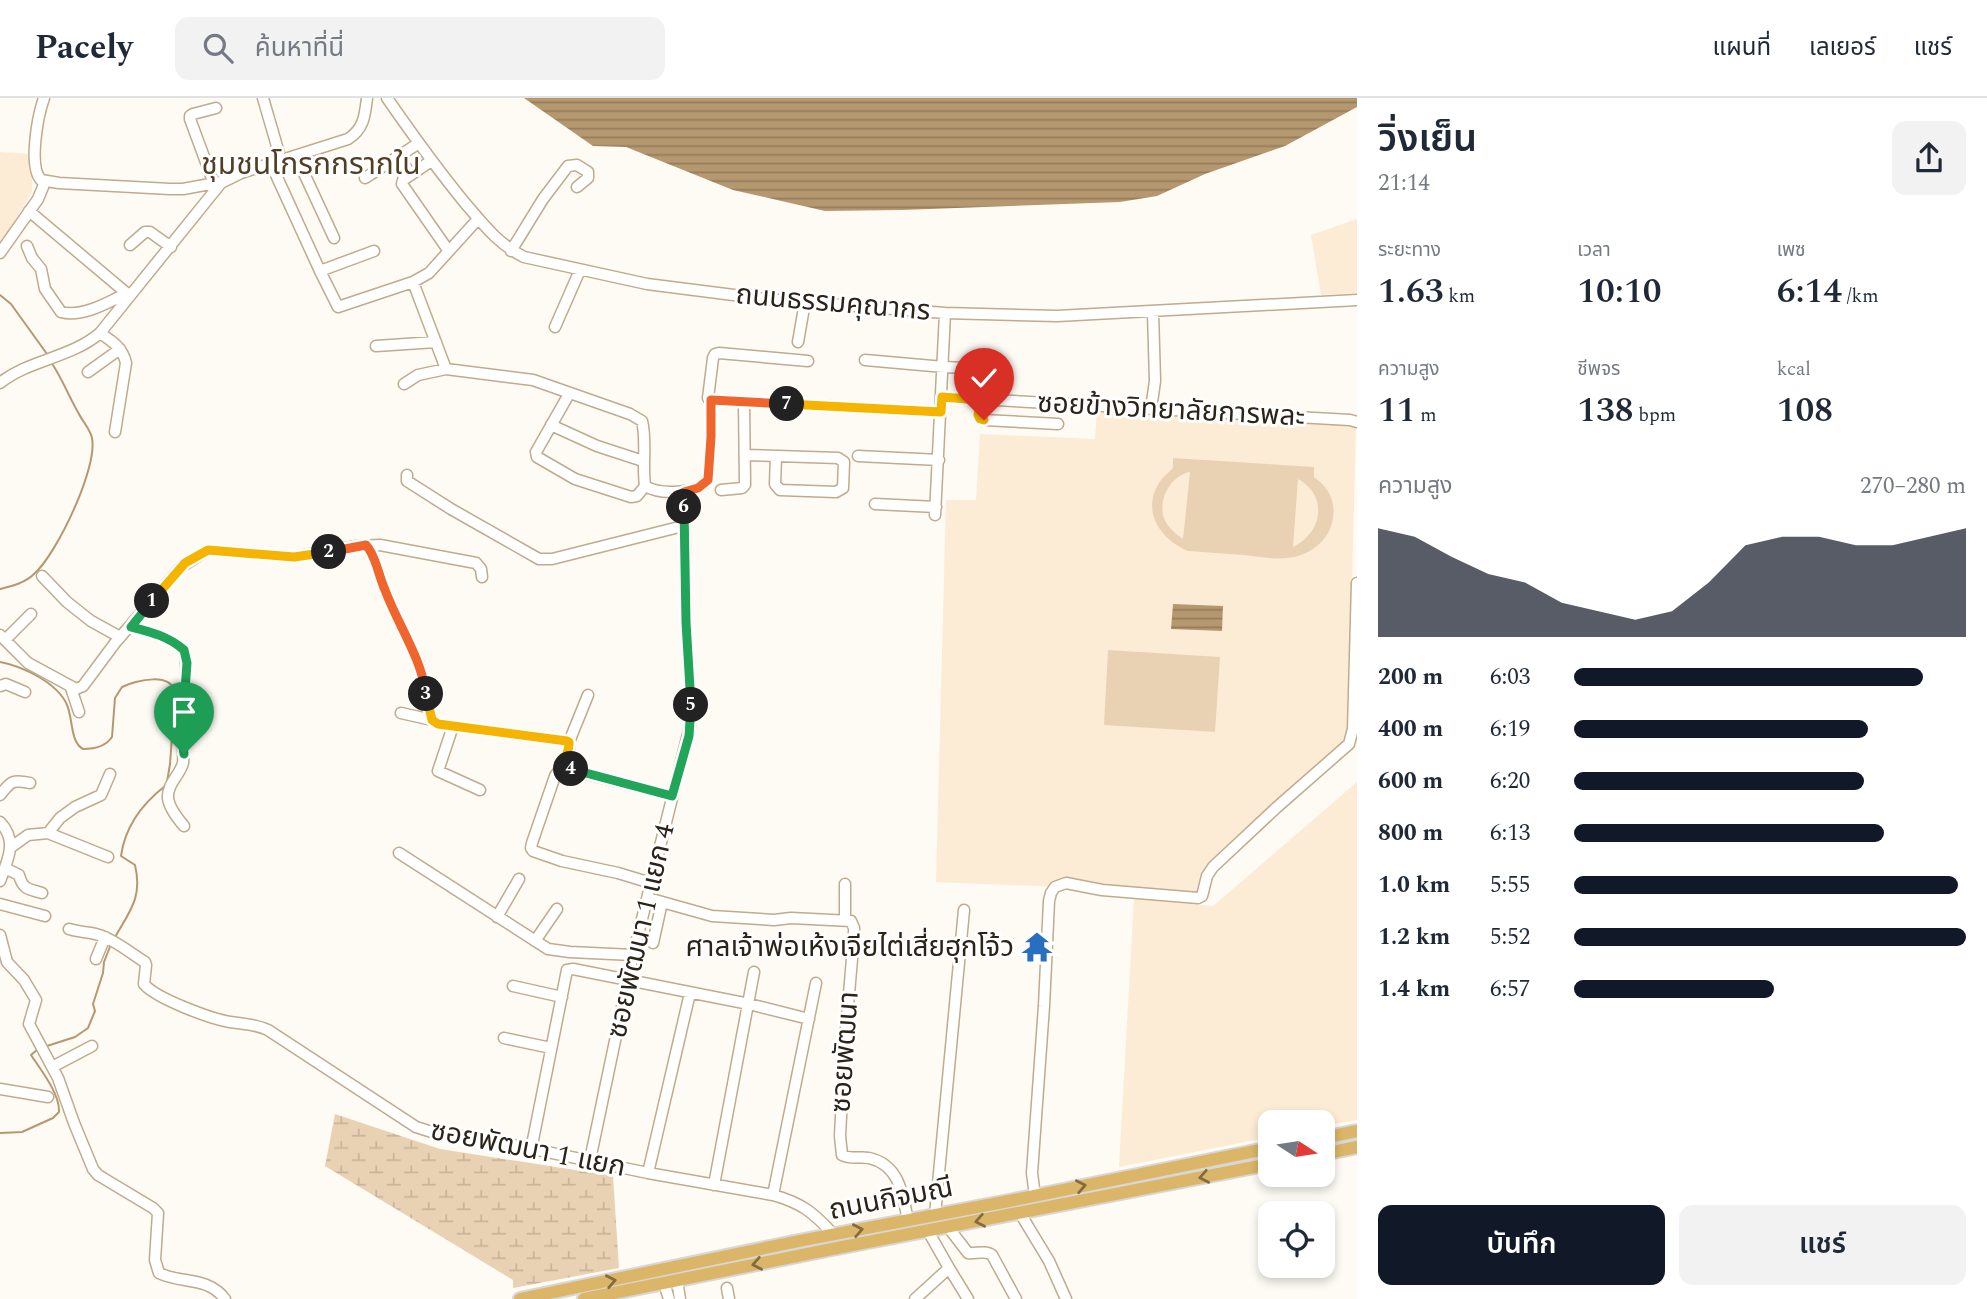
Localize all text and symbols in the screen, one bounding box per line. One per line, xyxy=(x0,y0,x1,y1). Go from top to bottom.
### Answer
search box xyxy=(175,17,665,80)
text: Pacely xyxy=(35,23,133,73)
text: ค้นหาที่นี่ xyxy=(255,28,344,68)
icon: search xyxy=(199,29,237,67)
text: แผนที่ xyxy=(1713,30,1771,66)
text: เลเยอร์ xyxy=(1809,30,1876,66)
text: แชร์ xyxy=(1914,30,1952,66)
text: วิ่งเย็น xyxy=(1378,111,1477,169)
button: share xyxy=(1892,121,1966,195)
district label: ชุมชนโกรกกรากใน xyxy=(201,142,421,188)
text: 21:14 xyxy=(1378,166,1430,201)
text: ระยะทาง xyxy=(1378,236,1441,265)
text: เวลา xyxy=(1577,236,1611,265)
text: เพซ xyxy=(1777,236,1806,265)
text: 1.63 xyxy=(1378,265,1443,318)
text: 10:10 xyxy=(1577,265,1662,318)
text: 6:14 xyxy=(1777,265,1842,318)
street label: ถนนธรรมคุณากร xyxy=(734,273,932,333)
text: km xyxy=(1443,282,1475,311)
text: /km xyxy=(1842,282,1879,311)
pin xyxy=(954,348,1014,420)
text: ความสูง xyxy=(1378,355,1439,384)
text: ชีพจร xyxy=(1577,355,1620,384)
text: kcal xyxy=(1777,355,1811,384)
icon: check xyxy=(965,359,1003,397)
street label: ซอยข้างวิทยาลัยการพละ xyxy=(1036,382,1306,438)
text: 11 xyxy=(1378,384,1416,437)
text: 138 xyxy=(1577,384,1634,437)
text: 108 xyxy=(1777,384,1833,437)
pin: 7 xyxy=(770,386,804,422)
text: 7 xyxy=(781,389,792,418)
text: m xyxy=(1416,401,1437,430)
text: bpm xyxy=(1634,401,1676,430)
text: ความสูง xyxy=(1378,469,1452,504)
text: 270–280 m xyxy=(1860,469,1966,504)
pin: 6 xyxy=(666,490,702,524)
text: 6 xyxy=(678,492,689,521)
pin: 2 xyxy=(312,534,346,570)
text: 2 xyxy=(323,537,334,566)
pin: 1 xyxy=(134,584,170,618)
text: 1 xyxy=(146,586,157,615)
text: 200 m xyxy=(1378,660,1443,695)
text: 6:03 xyxy=(1490,660,1530,695)
pin: 3 xyxy=(408,676,444,712)
text: 3 xyxy=(420,679,431,708)
pin xyxy=(154,682,214,754)
pin: 5 xyxy=(674,688,708,722)
text: 5 xyxy=(685,690,696,719)
icon: arrive xyxy=(165,693,203,731)
text: 400 m xyxy=(1378,712,1443,747)
text: 6:19 xyxy=(1490,712,1530,747)
pin: 4 xyxy=(554,752,588,786)
text: 4 xyxy=(565,754,576,783)
text: 600 m xyxy=(1378,764,1443,799)
text: 6:20 xyxy=(1490,764,1530,799)
text: 800 m xyxy=(1378,816,1443,851)
text: 6:13 xyxy=(1490,816,1530,851)
street label: ซอยพัฒนา 1 แยก 4 xyxy=(595,819,687,1043)
text: 1.0 km xyxy=(1378,868,1450,903)
text: 5:55 xyxy=(1490,868,1530,903)
text: 1.2 km xyxy=(1378,920,1450,955)
text: 5:52 xyxy=(1490,920,1530,955)
place label: ศาลเจ้าพ่อเห้งเจียไต่เสี่ยฮุกโจ้ว xyxy=(685,926,1014,969)
temple icon: ศาลเจ้าพ่อเห้งเจียไต่เสี่ยฮุกโจ้ว xyxy=(1020,930,1054,964)
text: 1.4 km xyxy=(1378,972,1450,1007)
text: 6:57 xyxy=(1490,972,1530,1007)
street label: ซอยพัฒนา xyxy=(819,990,871,1114)
street label: ซอยพัฒนา 1 แยก xyxy=(427,1109,629,1189)
north arrow xyxy=(1258,1110,1335,1186)
map controls xyxy=(1258,1110,1335,1278)
street label: ถนนกิจมณี xyxy=(825,1166,957,1232)
one-way arrow xyxy=(1198,1169,1210,1184)
one-way arrow xyxy=(1075,1180,1087,1195)
button: locate xyxy=(1258,1201,1335,1278)
button: บันทึก xyxy=(1378,1205,1665,1285)
button: แชร์ xyxy=(1679,1205,1966,1285)
one-way arrow xyxy=(974,1213,986,1228)
one-way arrow xyxy=(852,1224,864,1239)
one-way arrow xyxy=(751,1256,763,1271)
one-way arrow xyxy=(605,1274,617,1289)

